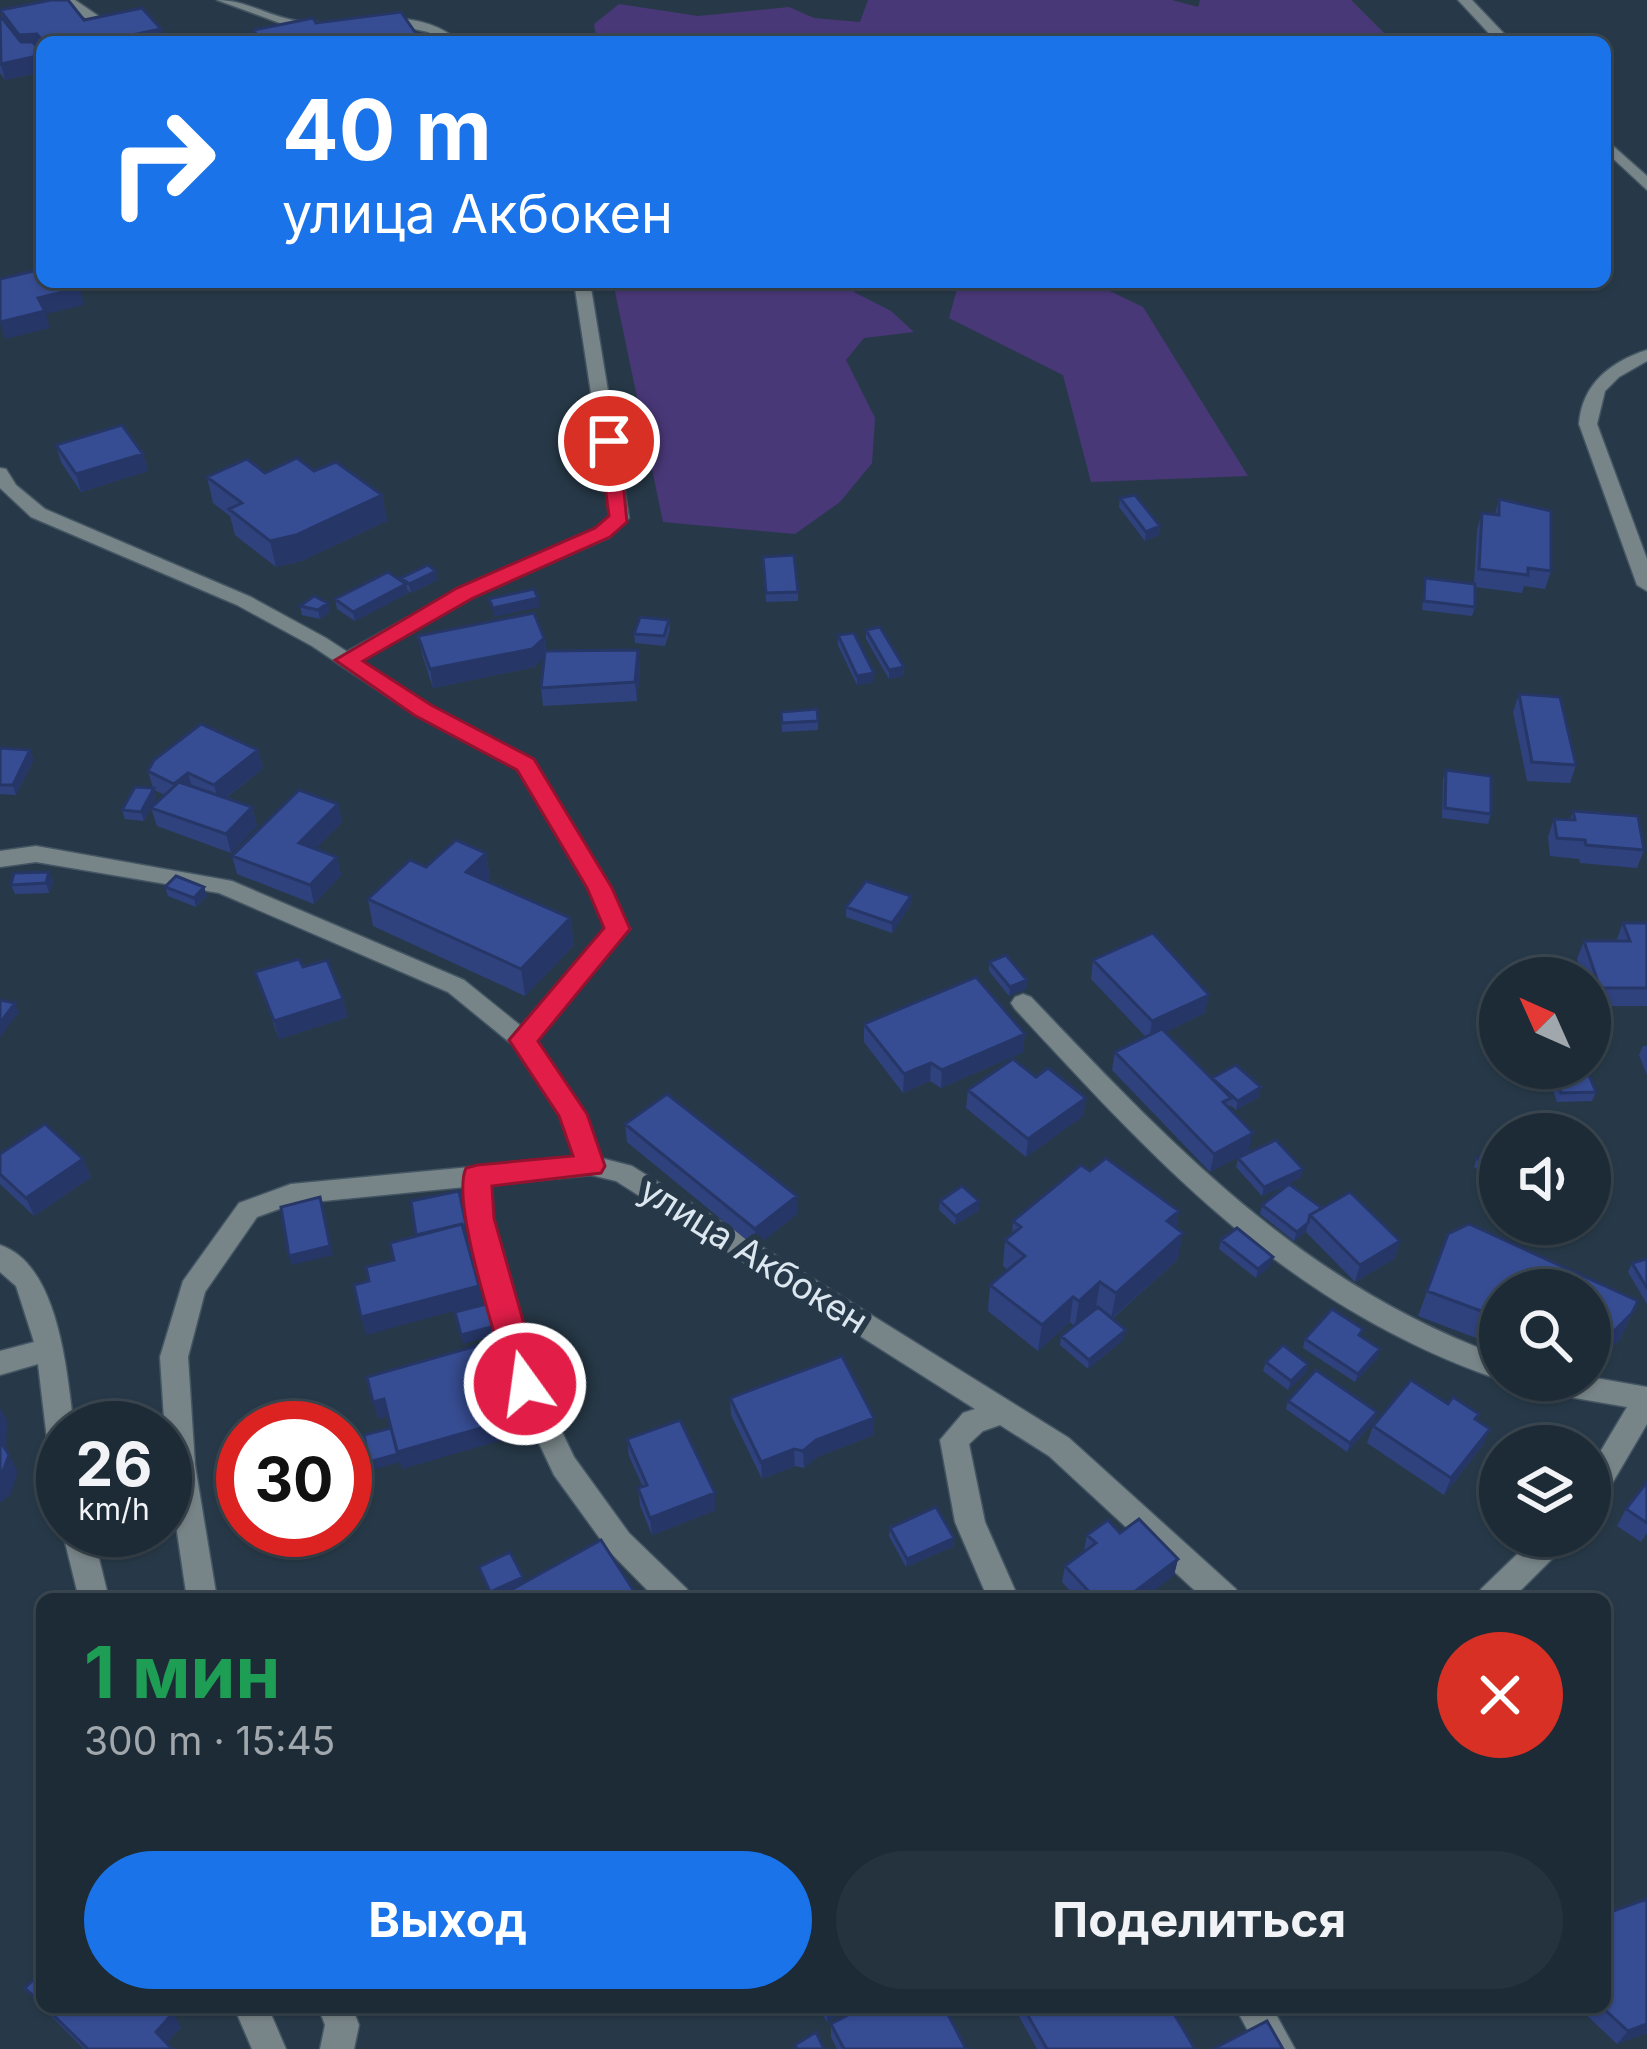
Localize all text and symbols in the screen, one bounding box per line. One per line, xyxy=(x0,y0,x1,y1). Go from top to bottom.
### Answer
text: 40 m xyxy=(282,79,492,180)
icon: right xyxy=(84,84,240,240)
text: улица Акбокен xyxy=(282,181,673,246)
pin xyxy=(558,390,660,492)
icon: arrive xyxy=(576,408,642,474)
north arrow xyxy=(1479,957,1611,1089)
map controls xyxy=(1479,957,1611,1557)
button: sound xyxy=(1479,1113,1611,1245)
street label: улица Акбокен xyxy=(632,1167,876,1343)
button: search xyxy=(1479,1269,1611,1401)
position arrow xyxy=(462,1321,588,1447)
speed limit sign: 30 xyxy=(216,1401,372,1557)
button: layers xyxy=(1479,1425,1611,1557)
text: 26 xyxy=(76,1428,152,1500)
text: km/h xyxy=(78,1491,150,1527)
text: 1 мин xyxy=(84,1628,280,1715)
button: close xyxy=(1437,1632,1563,1758)
text: 300 m · 15:45 xyxy=(84,1717,335,1764)
button: Выход xyxy=(84,1851,812,1989)
button: Поделиться xyxy=(836,1851,1563,1989)

